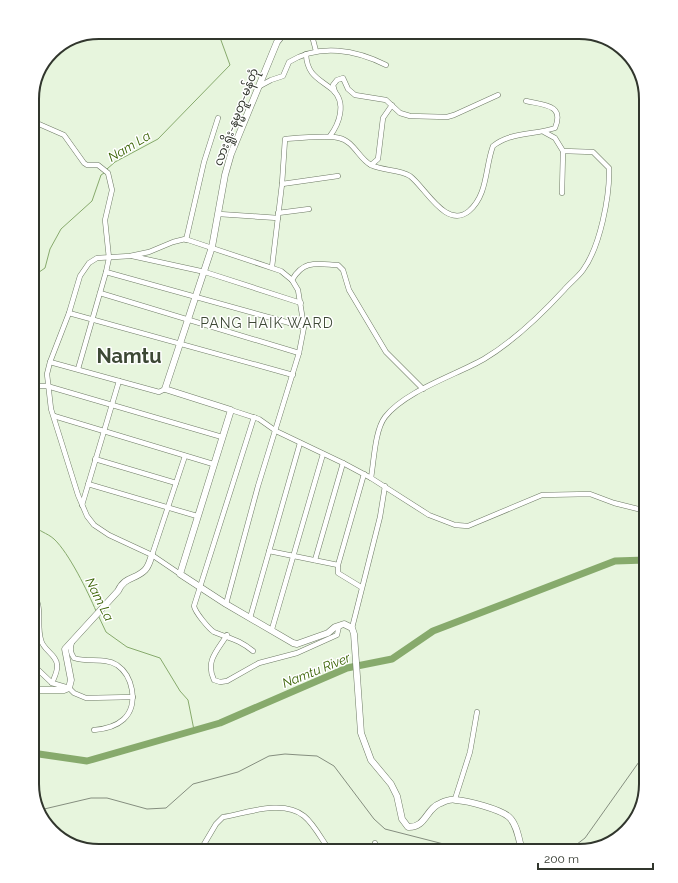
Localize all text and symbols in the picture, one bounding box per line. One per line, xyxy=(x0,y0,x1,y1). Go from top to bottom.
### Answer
street label: လားရှိုး-နမ္မတူ-မန်တုံ xyxy=(209,66,264,169)
water label: Nam La xyxy=(105,128,153,165)
district label: PANG HAIK WARD xyxy=(200,315,334,331)
district label: Namtu xyxy=(96,344,162,368)
water label: Nam La xyxy=(82,575,117,624)
water label: Namtu River xyxy=(280,650,353,691)
scale bar xyxy=(538,845,653,871)
text: 200 m xyxy=(544,852,579,866)

